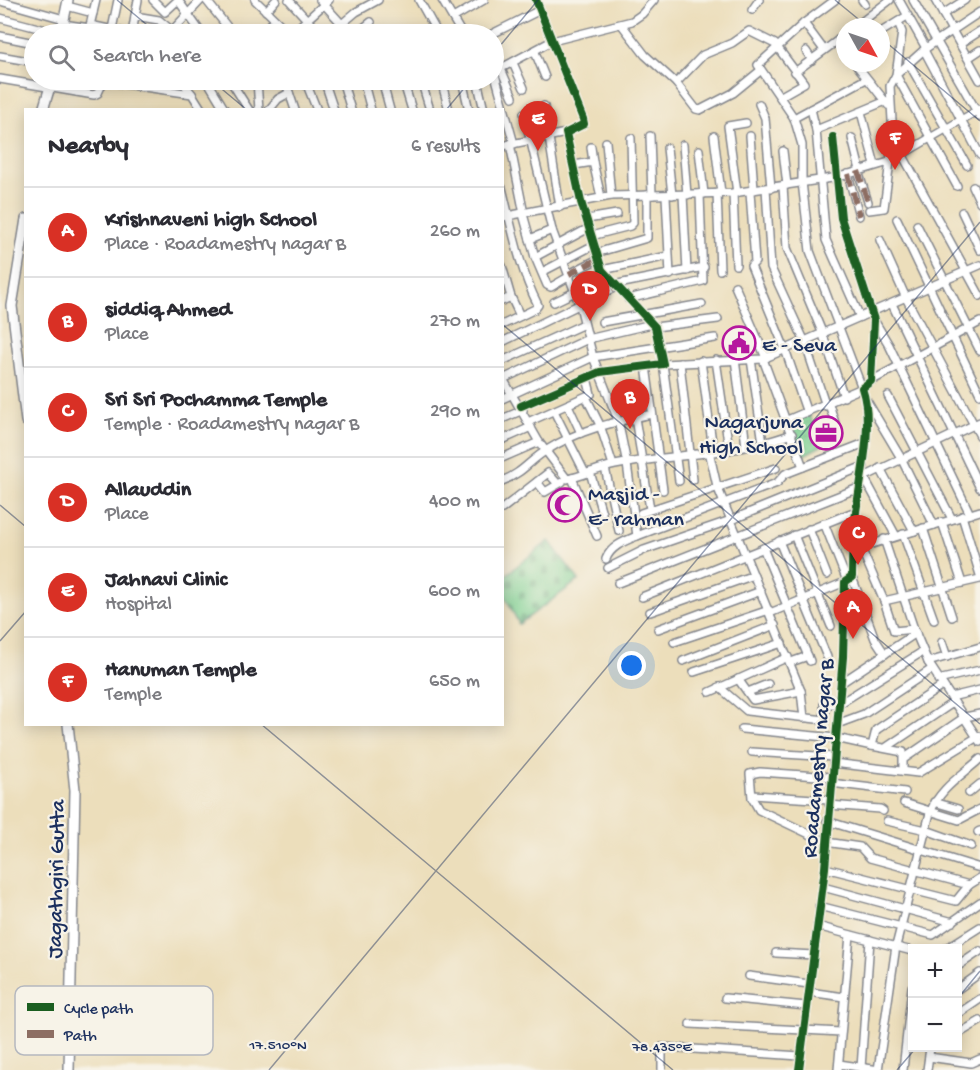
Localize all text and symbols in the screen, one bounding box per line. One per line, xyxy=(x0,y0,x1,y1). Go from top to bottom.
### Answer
north arrow xyxy=(836,18,890,72)
search box xyxy=(24,24,504,90)
icon: search xyxy=(45,41,78,74)
text: Search here xyxy=(93,44,201,70)
pin: E xyxy=(518,102,558,151)
pin: F xyxy=(876,120,914,170)
text: Nearby xyxy=(48,132,129,163)
text: 6 results xyxy=(411,136,480,159)
text: Krishnaveni high School xyxy=(105,208,317,234)
text: A xyxy=(62,221,73,244)
text: 260 m xyxy=(430,221,480,244)
text: Place · Roadamestry nagar B xyxy=(105,234,346,257)
pin: D xyxy=(570,272,610,321)
text: siddiq Ahmed xyxy=(105,298,231,324)
text: B xyxy=(62,311,73,334)
text: 270 m xyxy=(430,311,480,334)
text: Place xyxy=(105,324,149,347)
public building icon: E - Seva xyxy=(721,325,757,361)
place label: E - Seva xyxy=(762,334,837,360)
pin: B xyxy=(610,380,650,429)
text: Sri Sri Pochamma Temple xyxy=(105,388,327,414)
text: C xyxy=(62,401,73,424)
text: 290 m xyxy=(430,401,480,424)
place label: Nagarjuna High School xyxy=(699,411,804,462)
text: Temple · Roadamestry nagar B xyxy=(105,414,359,437)
office icon: Nagarjuna High School xyxy=(808,415,844,451)
text: Allauddin xyxy=(105,478,191,504)
place label: Masjid - E- rahman xyxy=(588,483,684,534)
mosque icon: Masjid - E- rahman xyxy=(547,487,583,523)
text: D xyxy=(61,491,74,514)
text: 400 m xyxy=(429,491,480,514)
text: Place xyxy=(105,504,149,527)
pin: C xyxy=(838,516,878,565)
text: Jahnavi Clinic xyxy=(105,568,227,594)
text: E xyxy=(61,581,74,604)
text: 600 m xyxy=(428,581,480,604)
pin: A xyxy=(834,590,872,639)
text: Hospital xyxy=(105,594,172,617)
your location xyxy=(617,651,646,680)
street label: Roadamestry nagar B xyxy=(798,657,842,859)
text: Hanuman Temple xyxy=(105,658,257,684)
text: F xyxy=(62,671,73,694)
text: 650 m xyxy=(429,671,480,694)
text: Temple xyxy=(105,684,162,707)
street label: Jagathgiri Gutta xyxy=(44,799,72,959)
map controls xyxy=(908,944,962,1052)
button: + xyxy=(908,944,962,998)
legend xyxy=(15,986,213,1055)
button: − xyxy=(908,998,962,1052)
text: Cycle path xyxy=(64,1001,134,1020)
text: Path xyxy=(63,1028,97,1047)
text: 17.510°N xyxy=(248,1037,307,1055)
text: 78.435°E xyxy=(631,1039,692,1057)

